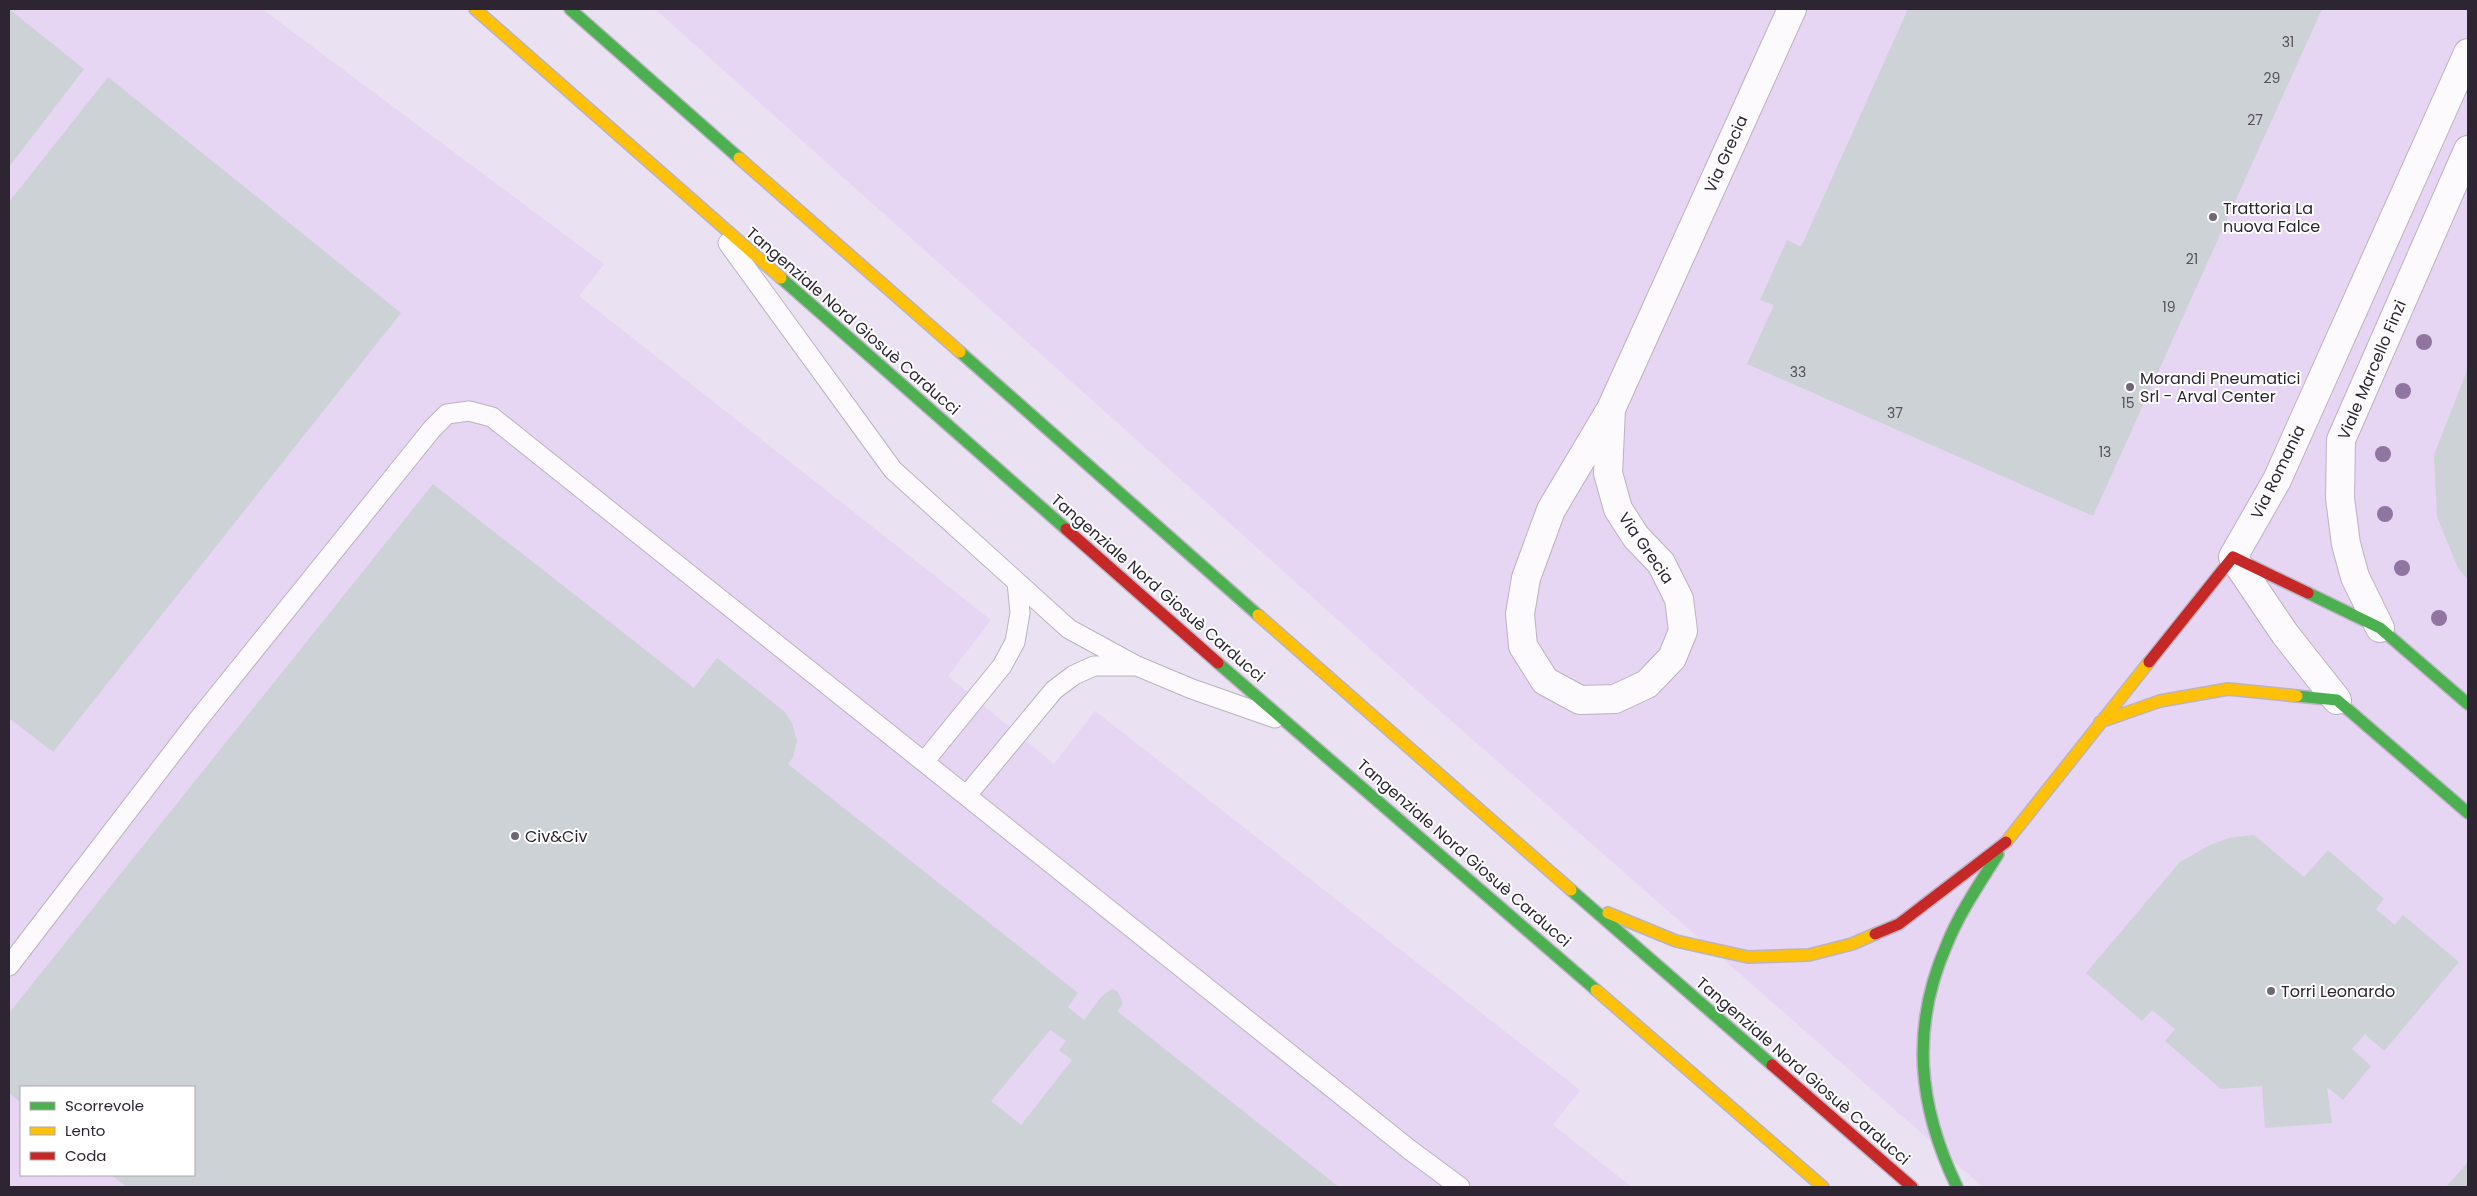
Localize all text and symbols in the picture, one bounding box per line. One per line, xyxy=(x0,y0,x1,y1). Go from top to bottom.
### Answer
house number: 31 xyxy=(2282,32,2294,52)
house number: 29 xyxy=(2264,68,2280,88)
house number: 27 xyxy=(2247,110,2263,130)
street label: Via Grecia xyxy=(1699,112,1753,196)
place label: Trattoria La nuova Falce xyxy=(2223,197,2320,238)
marker: Trattoria La nuova Falce xyxy=(2207,211,2219,223)
street label: Tangenziale Nord Giosuè Carducci xyxy=(741,222,965,420)
house number: 21 xyxy=(2186,249,2198,269)
house number: 19 xyxy=(2162,297,2176,317)
street label: Viale Marcello Finzi xyxy=(2332,297,2412,443)
house number: 33 xyxy=(1790,362,1806,382)
place label: Morandi Pneumatici Srl - Arval Center xyxy=(2140,367,2300,408)
marker: Morandi Pneumatici Srl - Arval Center xyxy=(2124,381,2136,393)
house number: 15 xyxy=(2121,393,2135,413)
house number: 37 xyxy=(1887,403,1903,423)
street label: Via Romania xyxy=(2245,421,2311,523)
house number: 13 xyxy=(2099,442,2111,462)
street label: Tangenziale Nord Giosuè Carducci xyxy=(1046,489,1270,687)
street label: Via Grecia xyxy=(1613,508,1679,588)
street label: Tangenziale Nord Giosuè Carducci xyxy=(1352,754,1576,952)
place label: Civ&Civ xyxy=(525,825,587,848)
marker: Civ&Civ xyxy=(509,830,521,842)
street label: Tangenziale Nord Giosuè Carducci xyxy=(1691,972,1915,1170)
place label: Torri Leonardo xyxy=(2281,980,2395,1003)
marker: Torri Leonardo xyxy=(2265,985,2277,997)
legend xyxy=(20,1086,195,1176)
text: Scorrevole xyxy=(65,1095,144,1116)
text: Lento xyxy=(65,1120,105,1141)
text: Coda xyxy=(65,1145,106,1166)

